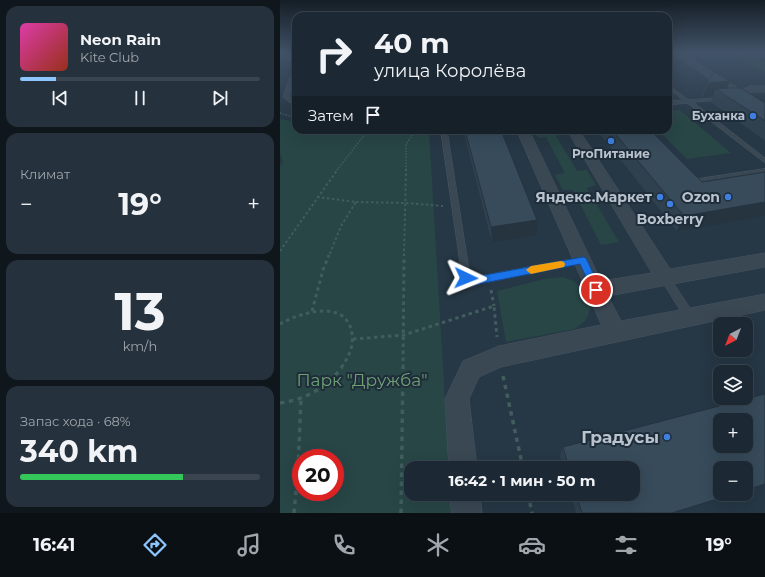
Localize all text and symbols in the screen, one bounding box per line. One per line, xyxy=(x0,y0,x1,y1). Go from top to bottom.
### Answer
text: 40 m xyxy=(374,26,450,60)
icon: right xyxy=(308,28,360,80)
text: Neon Rain xyxy=(80,30,161,49)
text: Kite Club xyxy=(80,49,139,65)
text: улица Королёва xyxy=(374,60,526,82)
icon: previous xyxy=(49,87,71,109)
icon: pause xyxy=(129,87,151,109)
icon: next xyxy=(209,87,231,109)
icon: arrive xyxy=(362,104,384,126)
text: Затем xyxy=(308,106,354,125)
place label: Буханка xyxy=(692,108,745,123)
marker: Буханка xyxy=(748,111,758,121)
marker: ProПитание xyxy=(606,136,616,146)
place label: ProПитание xyxy=(572,146,650,161)
text: Климат xyxy=(20,166,70,182)
text: 19° xyxy=(118,186,162,223)
place label: Яндекс.Маркет xyxy=(536,188,652,206)
place label: Ozon xyxy=(682,188,720,206)
text: − xyxy=(20,191,33,218)
text: + xyxy=(247,191,260,218)
marker: Яндекс.Маркет xyxy=(655,192,665,202)
marker: Ozon xyxy=(723,192,733,202)
marker: Boxberry xyxy=(665,199,675,209)
place label: Boxberry xyxy=(637,210,704,228)
position arrow xyxy=(445,257,487,299)
pin xyxy=(579,273,613,307)
icon: arrive xyxy=(585,279,607,301)
text: 13 xyxy=(114,280,166,343)
north arrow xyxy=(713,317,753,357)
map controls xyxy=(713,317,753,501)
text: km/h xyxy=(123,338,157,354)
button: layers xyxy=(713,365,753,405)
park label: Парк "Дружба" xyxy=(297,370,427,390)
text: Запас хода · 68% xyxy=(20,413,131,429)
button: + xyxy=(713,413,753,453)
place label: Градусы xyxy=(581,427,659,447)
marker: Градусы xyxy=(662,432,672,442)
text: 340 km xyxy=(20,433,138,470)
speed limit sign: 20 xyxy=(292,449,344,501)
button: − xyxy=(713,461,753,501)
text: 16:42 · 1 мин · 50 m xyxy=(448,471,596,490)
icon: directions xyxy=(141,531,169,559)
icon: music xyxy=(235,531,263,559)
icon: phone xyxy=(330,531,358,559)
icon: climate xyxy=(424,531,452,559)
icon: car xyxy=(518,531,546,559)
icon: filters xyxy=(612,531,640,559)
text: 16:41 xyxy=(33,534,75,556)
text: 19° xyxy=(706,534,732,556)

